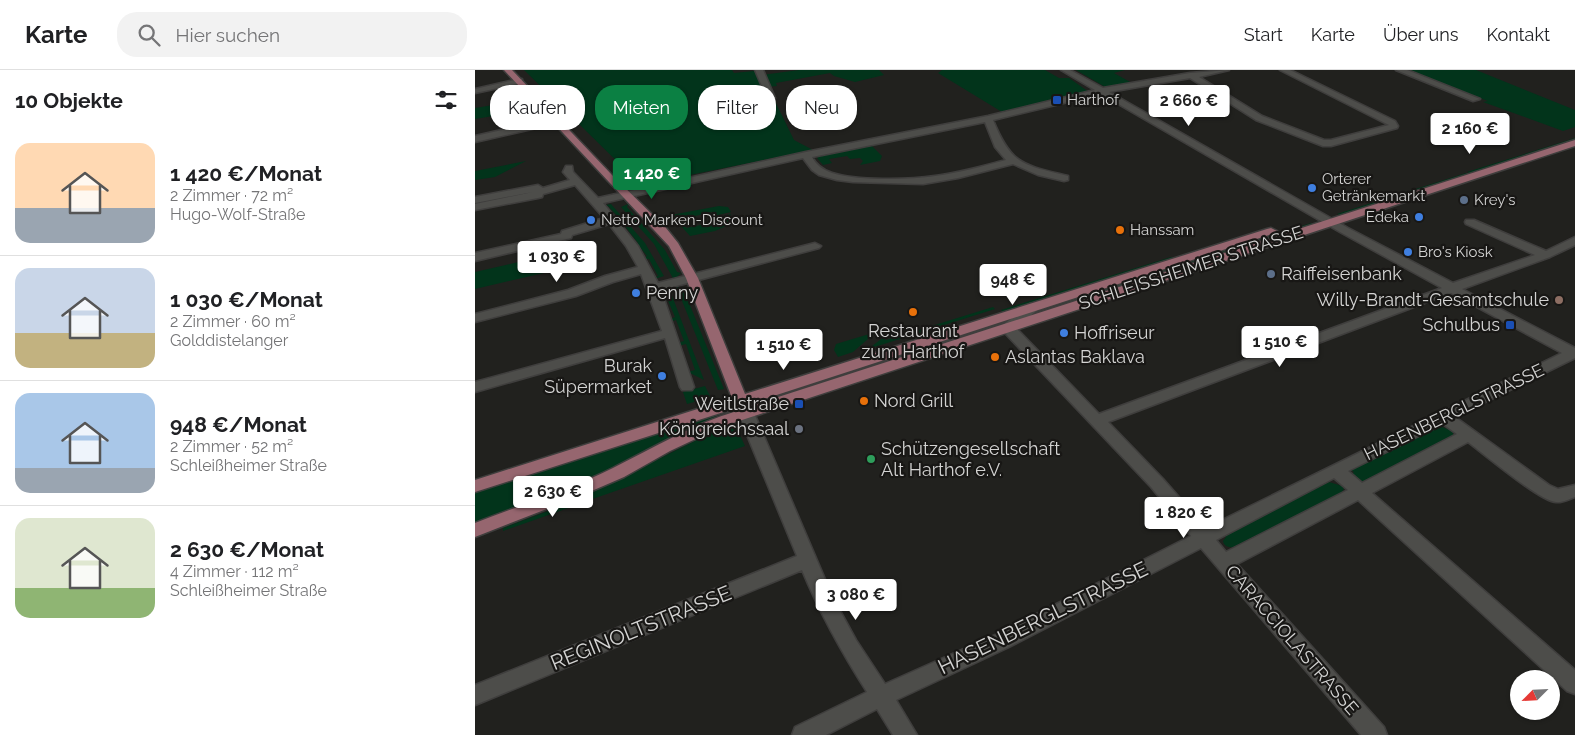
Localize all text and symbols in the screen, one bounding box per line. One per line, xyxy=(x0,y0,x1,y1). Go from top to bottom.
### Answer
search box xyxy=(117,12,467,57)
text: Karte xyxy=(25,20,87,49)
icon: search xyxy=(135,21,163,49)
text: Hier suchen xyxy=(175,24,280,46)
text: Start xyxy=(1244,24,1283,45)
text: Karte xyxy=(1311,24,1355,45)
text: Über uns xyxy=(1383,24,1458,45)
text: Kontakt xyxy=(1486,24,1550,45)
chip: Kaufen xyxy=(490,85,585,130)
chip: Mieten xyxy=(595,85,688,130)
chip: Filter xyxy=(698,85,776,130)
chip: Neu xyxy=(786,85,857,130)
pin: 2 660 € xyxy=(1143,85,1235,127)
icon: filters xyxy=(432,86,460,114)
text: 10 Objekte xyxy=(15,88,123,113)
place label: Harthof xyxy=(1067,91,1120,109)
text: 2 660 € xyxy=(1160,91,1218,110)
marker: Harthof xyxy=(1051,94,1063,106)
pin: 2 160 € xyxy=(1424,112,1516,155)
text: 2 160 € xyxy=(1442,119,1498,138)
pin: 1 420 € xyxy=(606,158,698,200)
text: 1 420 €/Monat xyxy=(170,161,322,186)
icon: home xyxy=(55,163,115,223)
text: 1 420 € xyxy=(624,164,680,183)
place label: Orterer Getränkemarkt xyxy=(1322,170,1425,205)
marker: Orterer Getränkemarkt xyxy=(1306,182,1318,194)
text: 2 Zimmer · 72 m² xyxy=(170,186,293,205)
place label: Krey's xyxy=(1474,191,1515,209)
marker: Krey's xyxy=(1458,194,1470,206)
text: Hugo-Wolf-Straße xyxy=(170,205,306,224)
place label: Edeka xyxy=(1366,208,1409,226)
place label: Netto Marken-Discount xyxy=(601,211,763,229)
marker: Edeka xyxy=(1413,211,1425,223)
marker: Netto Marken-Discount xyxy=(585,214,597,226)
street label: SCHLEISSHEIMER STRASSE xyxy=(1076,221,1306,314)
place label: Hanssam xyxy=(1130,221,1194,239)
marker: Hanssam xyxy=(1114,224,1126,236)
pin: 1 030 € xyxy=(511,240,603,283)
place label: Bro's Kiosk xyxy=(1418,243,1493,261)
marker: Bro's Kiosk xyxy=(1402,246,1414,258)
text: 1 030 € xyxy=(529,247,585,266)
place label: Raiffeisenbank xyxy=(1281,263,1402,284)
pin: 948 € xyxy=(978,264,1048,306)
marker: Raiffeisenbank xyxy=(1265,268,1277,280)
text: 948 € xyxy=(991,270,1035,289)
place label: Penny xyxy=(646,282,698,303)
text: 1 030 €/Monat xyxy=(170,287,323,312)
marker: Penny xyxy=(630,287,642,299)
icon: home xyxy=(55,288,115,348)
place label: Willy-Brandt-Gesamtschule xyxy=(1317,289,1549,310)
marker: Willy-Brandt-Gesamtschule xyxy=(1553,294,1565,306)
marker: Restaurant zum Harthof xyxy=(907,306,919,318)
text: 2 Zimmer · 60 m² xyxy=(170,312,296,331)
place label: Schulbus xyxy=(1423,314,1500,335)
marker: Schulbus xyxy=(1504,319,1516,331)
place label: Restaurant zum Harthof xyxy=(861,320,966,362)
place label: Hoffriseur xyxy=(1074,322,1155,343)
pin: 1 510 € xyxy=(1234,326,1326,368)
marker: Hoffriseur xyxy=(1058,327,1070,339)
pin: 1 510 € xyxy=(738,328,830,371)
text: Golddistelanger xyxy=(170,331,288,350)
text: 1 510 € xyxy=(1253,332,1307,351)
text: 1 510 € xyxy=(757,335,811,354)
place label: Aslantas Baklava xyxy=(1005,346,1145,367)
marker: Aslantas Baklava xyxy=(989,351,1001,363)
place label: Burak Süpermarket xyxy=(544,355,652,397)
street label: HASENBERGLSTRASSE xyxy=(1360,359,1547,464)
marker: Burak Süpermarket xyxy=(656,370,668,382)
place label: Nord Grill xyxy=(874,390,953,411)
place label: Weitlstraße xyxy=(695,393,789,414)
marker: Nord Grill xyxy=(858,395,870,407)
marker: Weitlstraße xyxy=(793,398,805,410)
text: 948 €/Monat xyxy=(170,412,307,437)
icon: home xyxy=(55,413,115,473)
place label: Königreichssaal xyxy=(659,418,789,439)
marker: Königreichssaal xyxy=(793,423,805,435)
text: 2 Zimmer · 52 m² xyxy=(170,437,293,456)
place label: Schützengesellschaft Alt Harthof e.V. xyxy=(881,438,1060,480)
marker: Schützengesellschaft Alt Harthof e.V. xyxy=(865,453,877,465)
text: Schleißheimer Straße xyxy=(170,456,327,475)
pin: 2 630 € xyxy=(507,476,599,518)
text: 2 630 € xyxy=(524,482,582,501)
pin: 1 820 € xyxy=(1138,496,1230,539)
text: 1 820 € xyxy=(1156,503,1212,522)
text: 2 630 €/Monat xyxy=(170,537,324,562)
icon: home xyxy=(55,538,115,598)
street label: HASENBERGLSTRASSE xyxy=(934,556,1152,679)
street label: CARACCIOLASTRASSE xyxy=(1222,561,1363,719)
text: 4 Zimmer · 112 m² xyxy=(170,562,299,581)
pin: 3 080 € xyxy=(810,578,902,621)
street label: REGINOLTSTRASSE xyxy=(547,580,735,675)
text: Schleißheimer Straße xyxy=(170,581,327,600)
text: 3 080 € xyxy=(827,585,885,604)
north arrow xyxy=(1510,670,1560,720)
map controls xyxy=(1510,670,1560,720)

